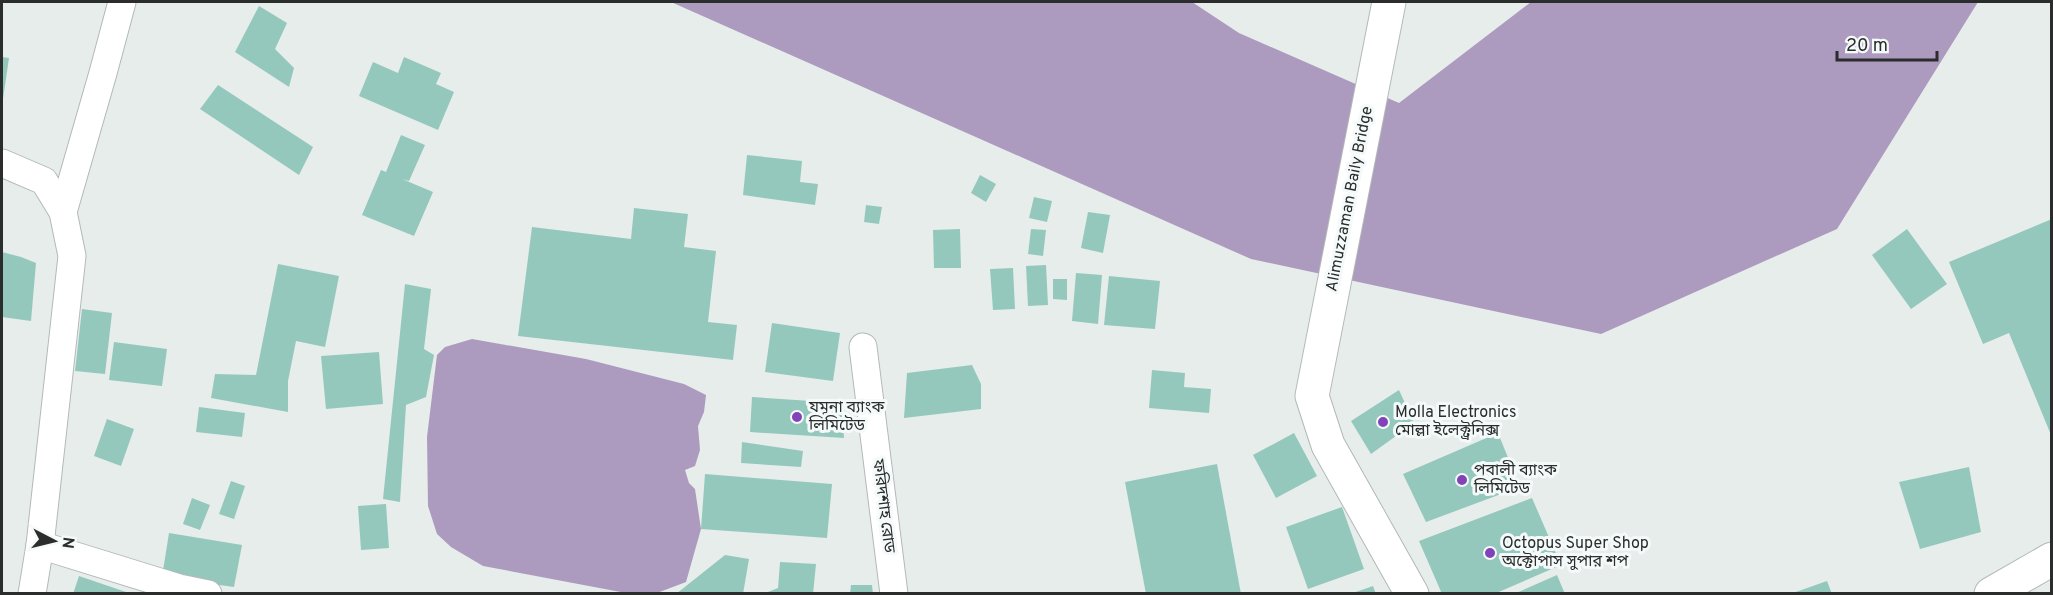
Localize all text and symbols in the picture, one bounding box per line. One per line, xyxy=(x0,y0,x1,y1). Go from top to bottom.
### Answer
scale bar xyxy=(1837,24,1938,62)
text: 20 m xyxy=(1846,35,1888,58)
street label: Alimuzzaman Baily Bridge xyxy=(1322,105,1378,293)
place label: যমুনা ব্যাংক লিমিটেড xyxy=(808,398,886,436)
place label: Molla Electronics মোল্লা ইলেক্ট্রনিক্স xyxy=(1395,403,1516,441)
marker: যমুনা ব্যাংক লিমিটেড xyxy=(790,410,804,424)
marker: Molla Electronics মোল্লা ইলেক্ট্রনিক্স xyxy=(1376,415,1390,429)
street label: ফরিদশাহ রোড xyxy=(867,457,900,555)
place label: পূবালী ব্যাংক লিমিটেড xyxy=(1473,460,1558,499)
marker: পূবালী ব্যাংক লিমিটেড xyxy=(1455,473,1469,487)
north arrow xyxy=(24,511,84,571)
place label: Octopus Super Shop অক্টোপাস সুপার শপ xyxy=(1501,534,1649,572)
text: N xyxy=(56,536,78,550)
marker: Octopus Super Shop অক্টোপাস সুপার শপ xyxy=(1483,546,1497,560)

